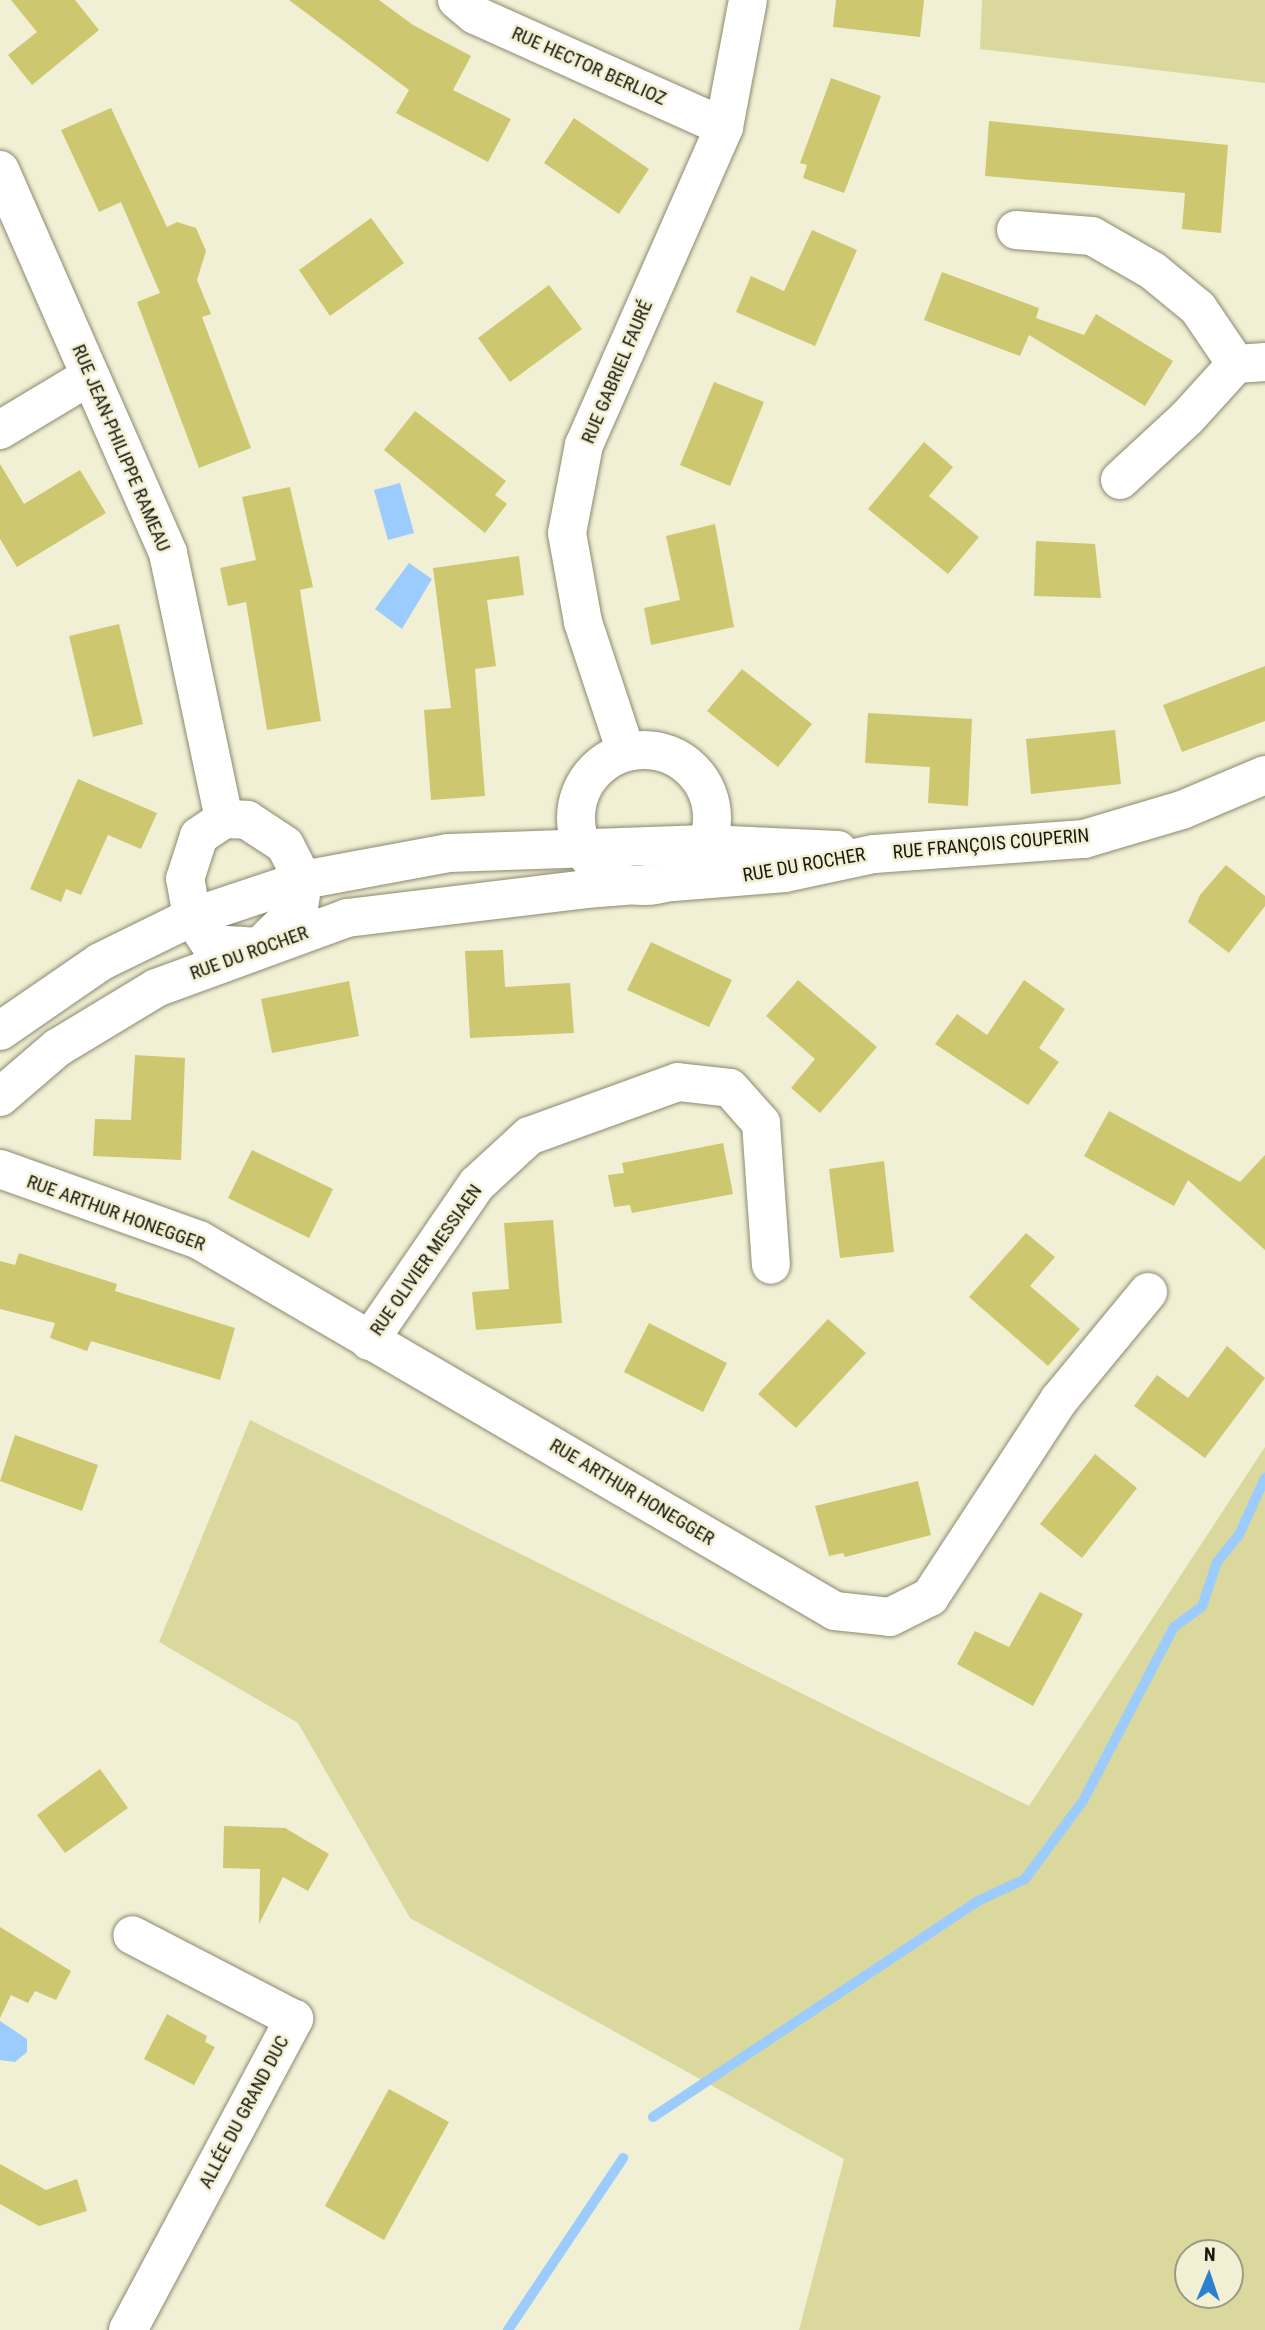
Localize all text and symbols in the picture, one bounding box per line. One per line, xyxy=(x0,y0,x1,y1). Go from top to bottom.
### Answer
street label: RUE HECTOR BERLIOZ xyxy=(508,22,670,110)
street label: RUE GABRIEL FAURÉ xyxy=(577,297,657,447)
street label: RUE JEAN-PHILIPPE RAMEAU xyxy=(67,341,175,555)
street label: RUE FRANÇOIS COUPERIN xyxy=(892,824,1090,864)
street label: RUE DU ROCHER xyxy=(741,843,867,887)
street label: RUE DU ROCHER xyxy=(187,921,311,985)
street label: RUE ARTHUR HONEGGER xyxy=(24,1170,208,1256)
street label: RUE OLIVIER MESSIAEN xyxy=(365,1180,487,1340)
street label: RUE ARTHUR HONEGGER xyxy=(546,1434,718,1550)
street label: ALLÉE DU GRAND DUC xyxy=(194,2032,294,2192)
north arrow xyxy=(1174,2239,1244,2309)
text: N xyxy=(1203,2243,1216,2266)

